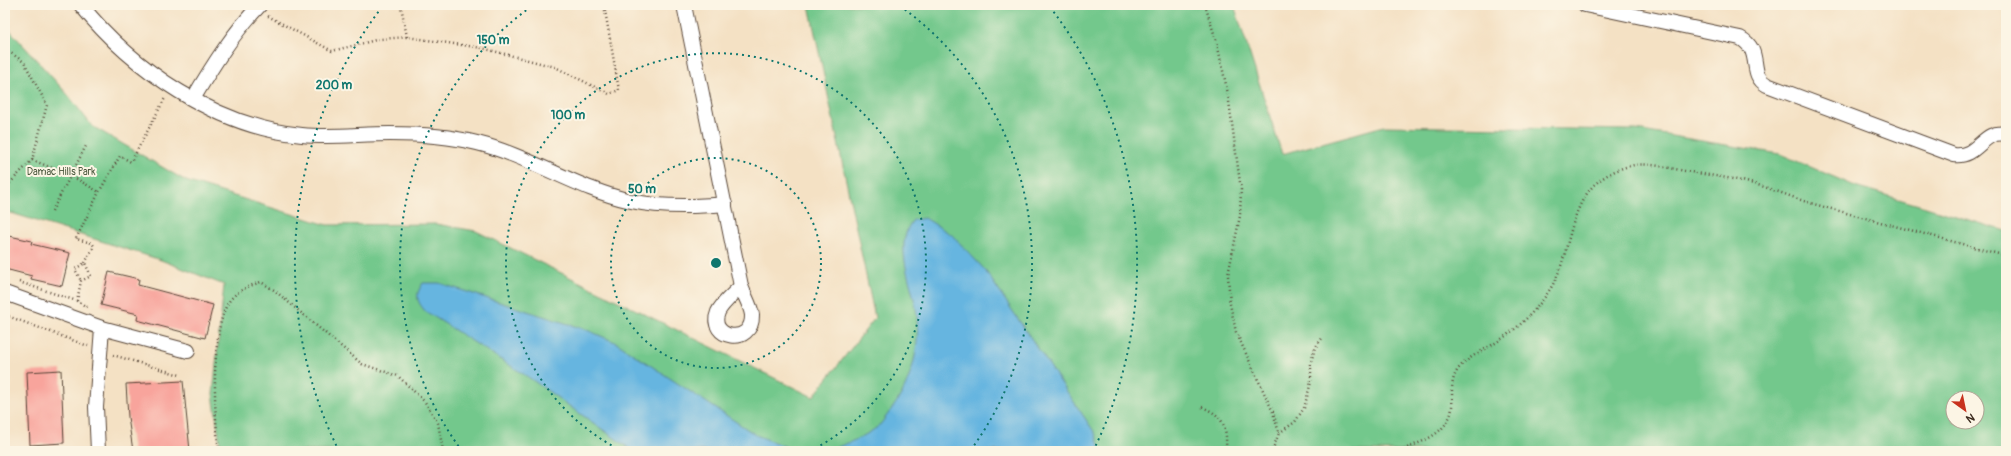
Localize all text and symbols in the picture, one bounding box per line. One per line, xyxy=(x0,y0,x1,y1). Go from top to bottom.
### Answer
text: 150 m xyxy=(477,33,510,48)
text: 200 m xyxy=(316,78,353,93)
text: 100 m xyxy=(551,108,586,123)
park label: Damac Hills Park xyxy=(27,166,96,178)
text: 50 m xyxy=(628,182,656,197)
centre of rings xyxy=(709,256,723,270)
north arrow xyxy=(1945,390,1985,430)
text: N xyxy=(1963,410,1977,426)

